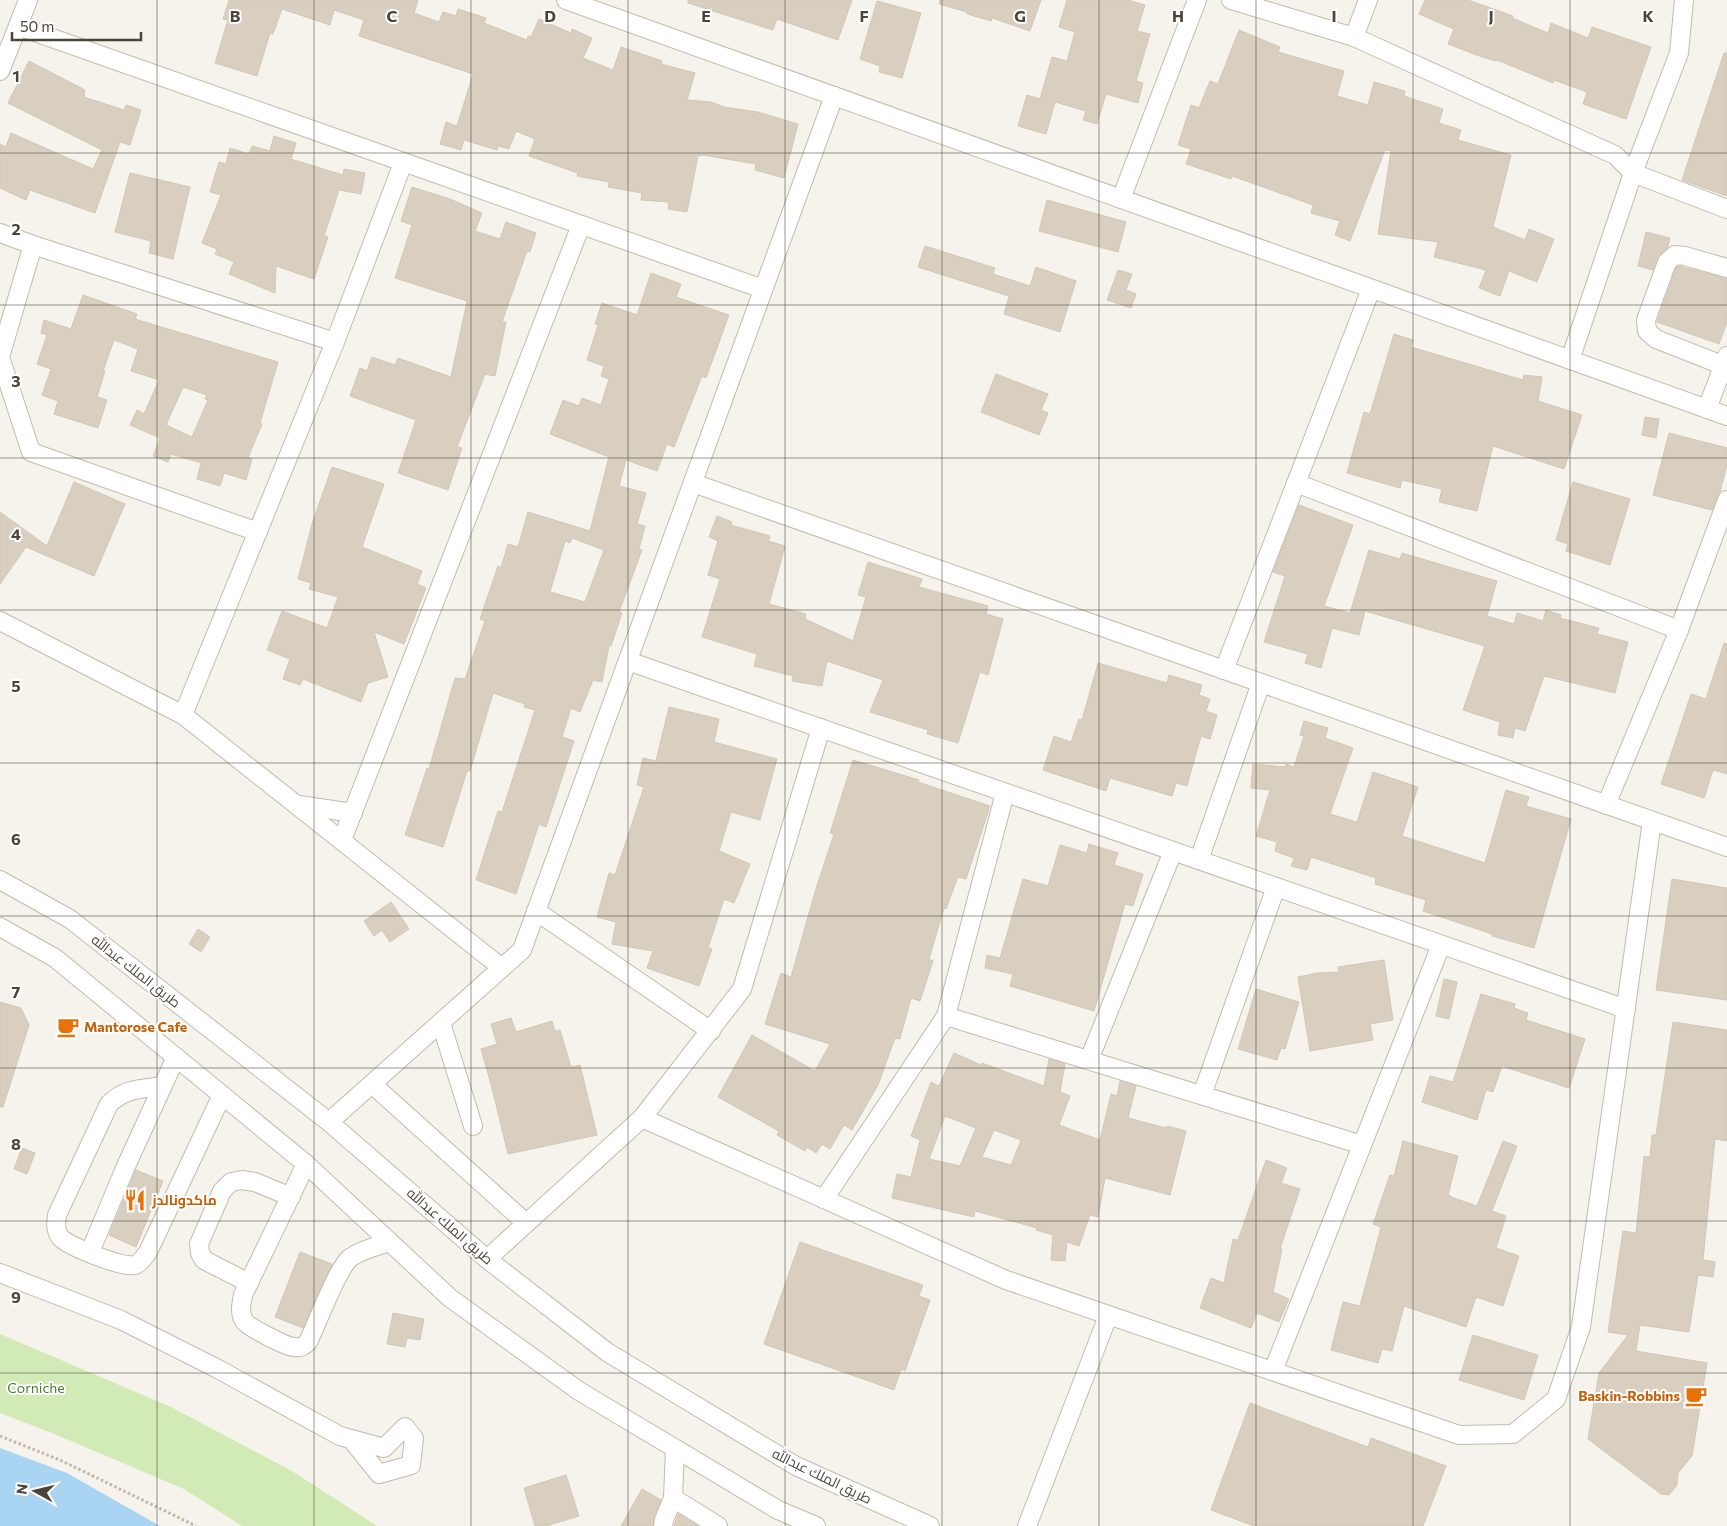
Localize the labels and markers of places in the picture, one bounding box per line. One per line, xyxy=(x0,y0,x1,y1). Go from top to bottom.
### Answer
cafe icon: Mantorose Cafe xyxy=(55,1014,81,1040)
place label: Mantorose Cafe xyxy=(84,1018,187,1035)
restaurant icon: ماكدونالدز xyxy=(122,1187,148,1213)
place label: ماكدونالدز xyxy=(151,1191,217,1209)
cafe icon: Baskin-Robbins xyxy=(1683,1383,1709,1409)
place label: Baskin-Robbins xyxy=(1578,1387,1680,1404)

